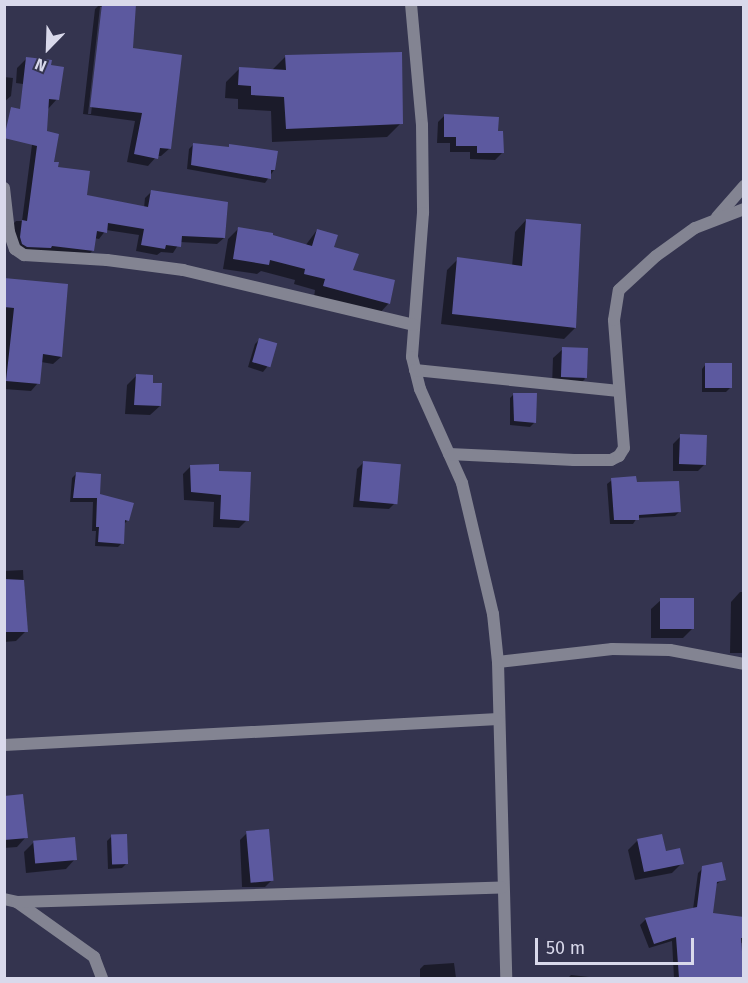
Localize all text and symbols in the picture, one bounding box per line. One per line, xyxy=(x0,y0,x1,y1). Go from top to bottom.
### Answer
north arrow xyxy=(18,18,78,78)
text: N xyxy=(32,54,49,76)
scale bar xyxy=(538,926,697,964)
text: 50 m xyxy=(546,937,585,959)

